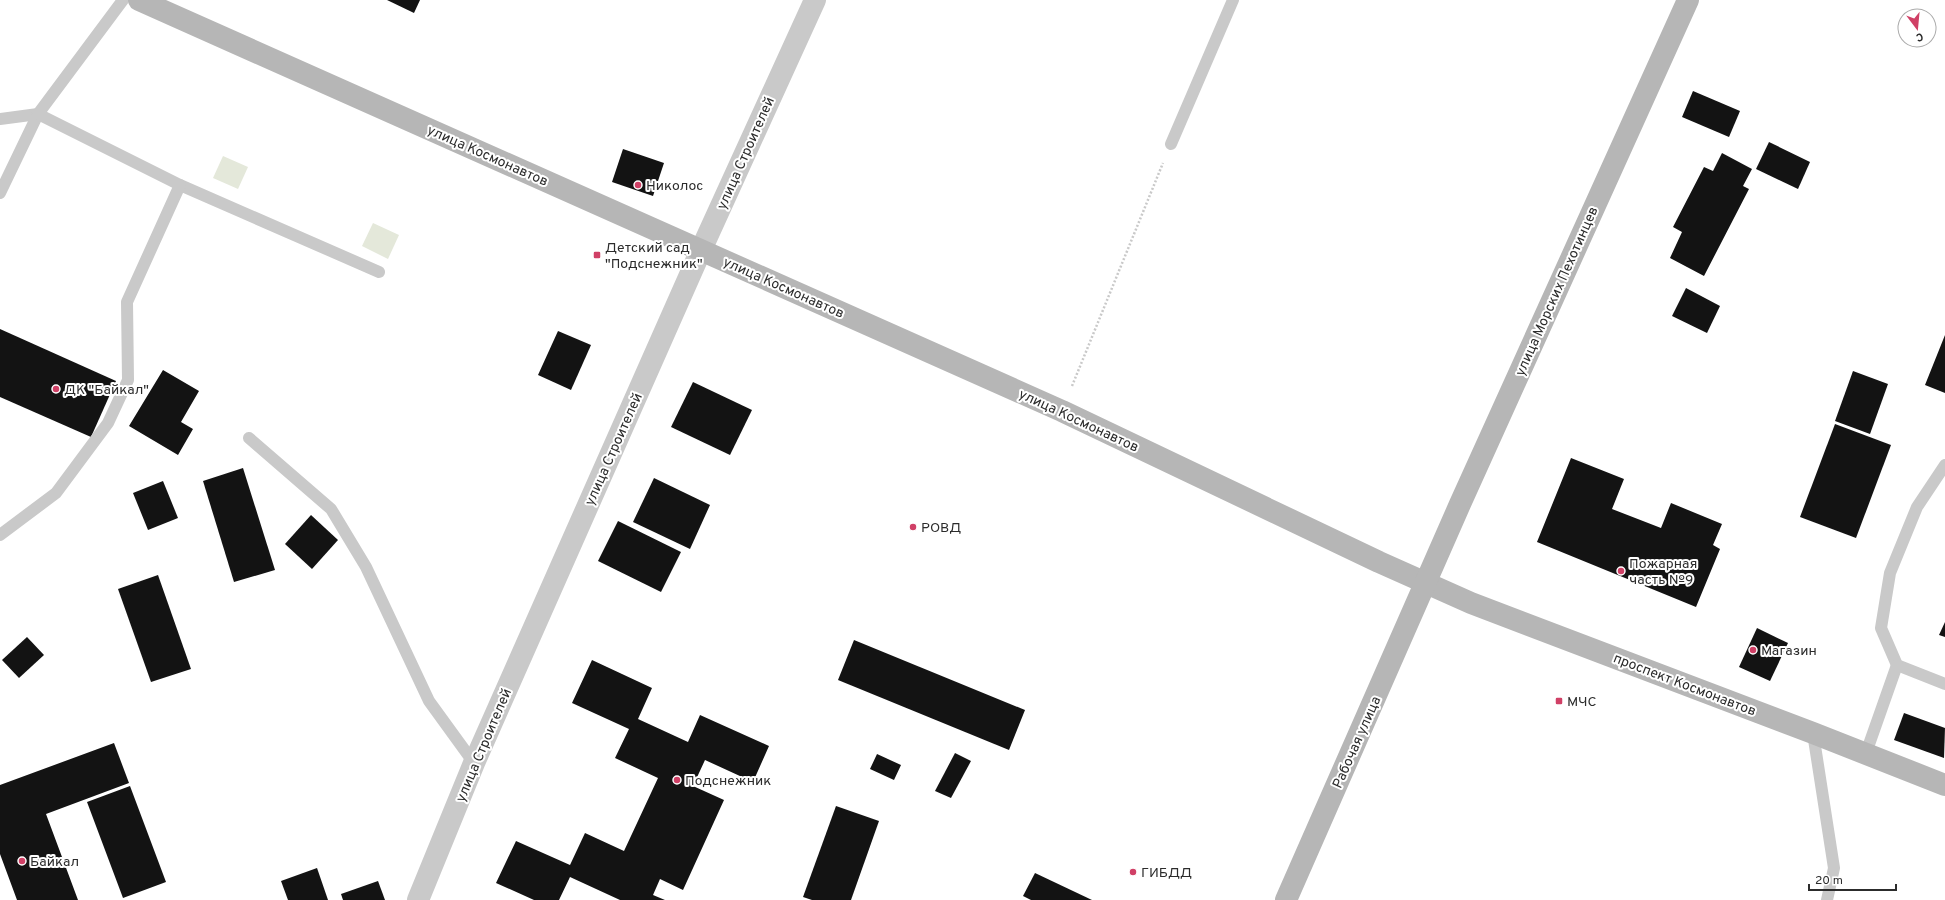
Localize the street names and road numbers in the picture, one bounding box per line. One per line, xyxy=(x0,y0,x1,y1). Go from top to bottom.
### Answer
street label: улица Строителей xyxy=(714,95,779,213)
street label: улица Космонавтов xyxy=(424,122,551,191)
street label: улица Морских Пехотинцев xyxy=(1512,204,1603,379)
street label: улица Космонавтов xyxy=(720,254,847,323)
street label: улица Космонавтов xyxy=(1016,386,1141,457)
street label: улица Строителей xyxy=(582,391,647,509)
street label: проспект Космонавтов xyxy=(1611,650,1758,721)
street label: улица Строителей xyxy=(453,686,516,805)
street label: Рабочая улица xyxy=(1330,694,1385,791)

